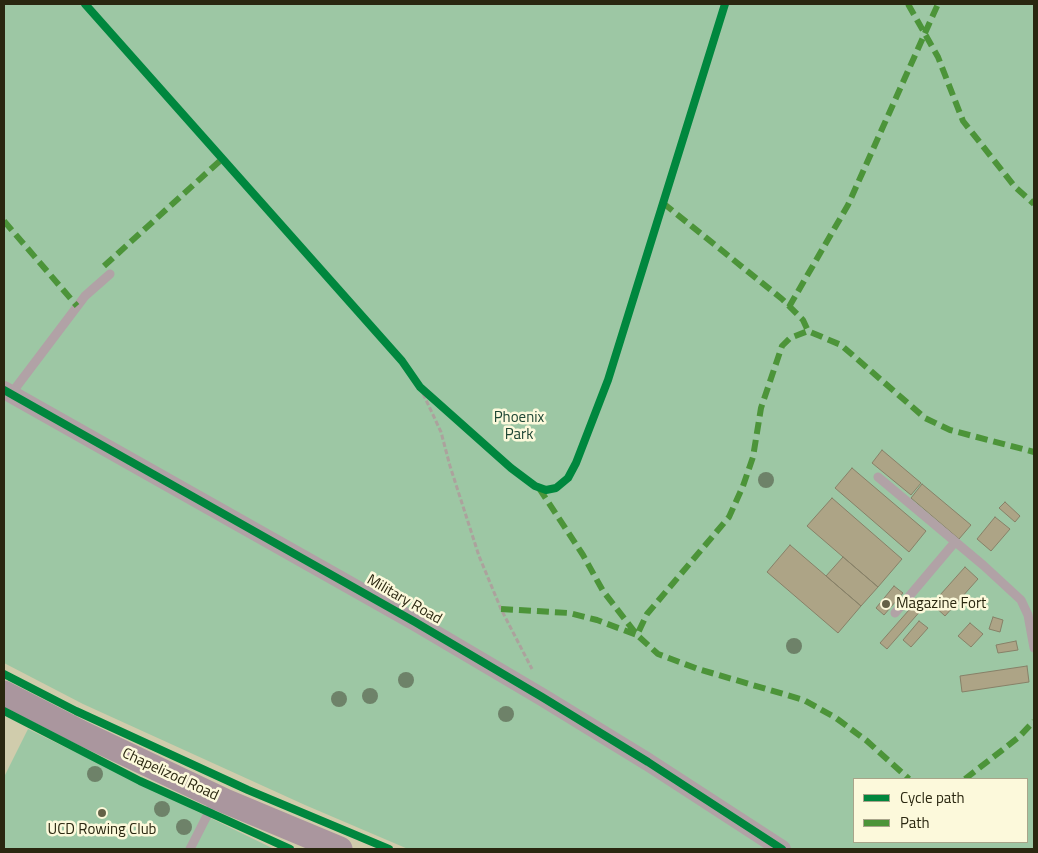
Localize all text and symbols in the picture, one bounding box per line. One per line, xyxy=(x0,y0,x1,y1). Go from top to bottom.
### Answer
park label: Phoenix Park xyxy=(494,409,544,444)
street label: Military Road xyxy=(363,571,445,629)
place label: Magazine Fort xyxy=(896,595,986,613)
marker: Magazine Fort xyxy=(880,598,892,610)
street label: Chapelizod Road xyxy=(119,745,221,805)
legend xyxy=(853,778,1028,843)
text: Cycle path xyxy=(900,786,965,809)
marker: UCD Rowing Club xyxy=(96,807,108,819)
text: Path xyxy=(900,811,930,834)
place label: UCD Rowing Club xyxy=(47,821,157,839)

